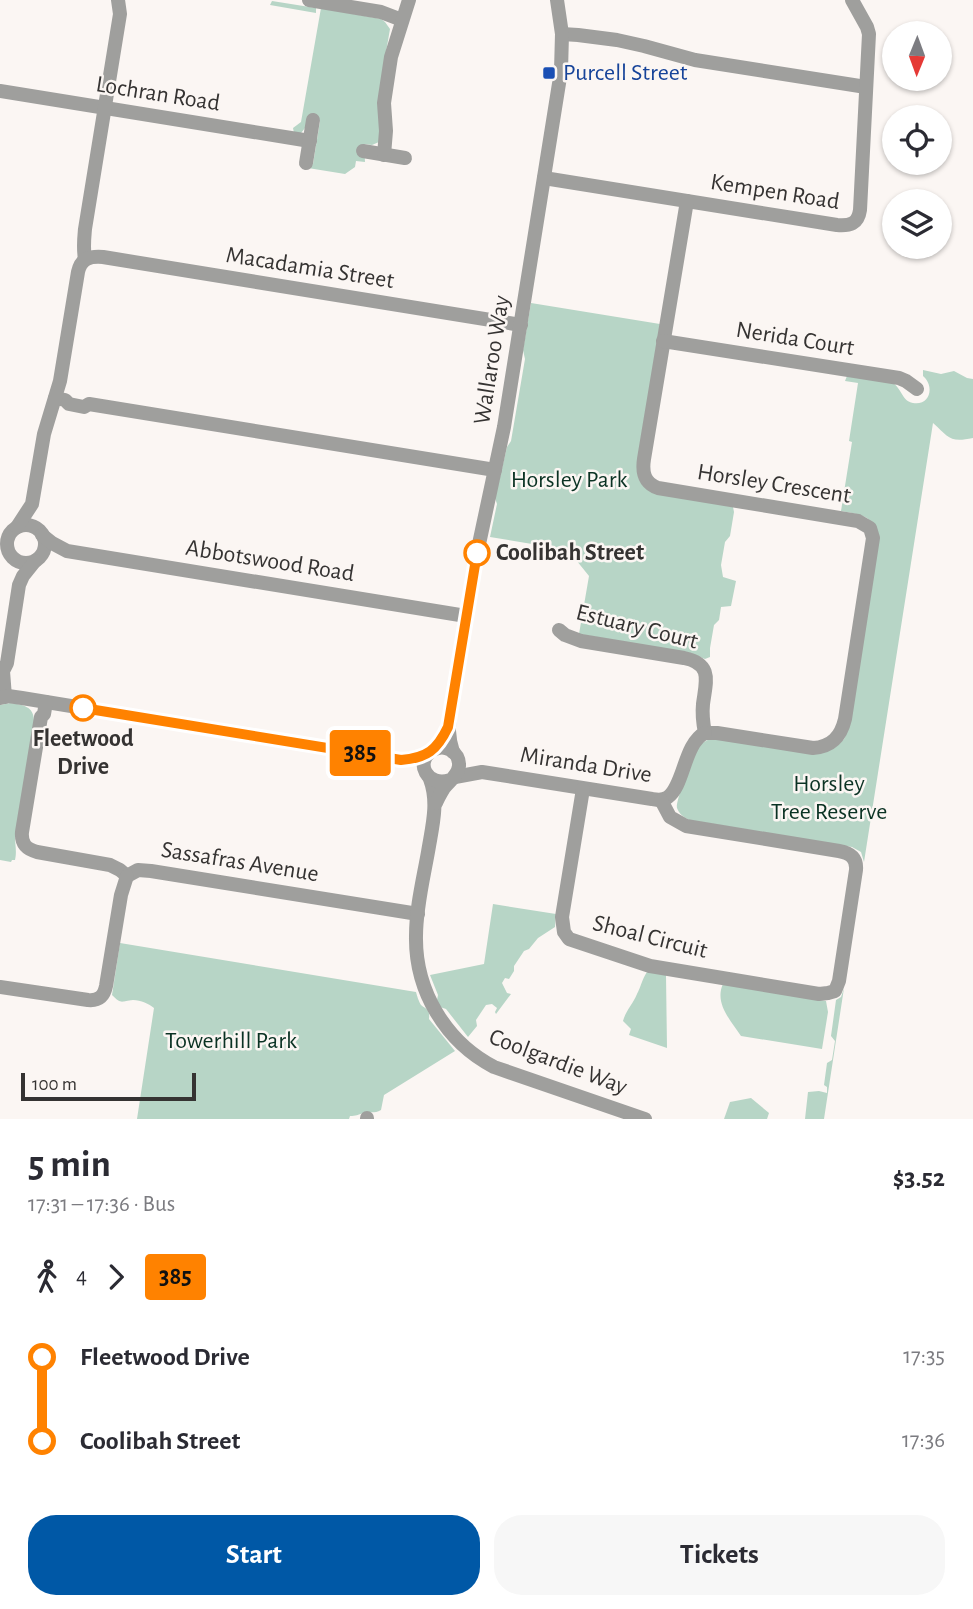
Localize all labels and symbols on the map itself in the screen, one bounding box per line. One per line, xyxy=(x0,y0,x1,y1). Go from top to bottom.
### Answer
north arrow xyxy=(882,21,952,91)
place label: Purcell Street xyxy=(563,61,688,85)
marker: Purcell Street xyxy=(541,65,557,81)
street label: Lochran Road xyxy=(94,72,222,116)
street label: Kempen Road xyxy=(709,170,841,214)
street label: Macadamia Street xyxy=(224,243,396,293)
street label: Wallaroo Way xyxy=(470,294,514,426)
street label: Nerida Court xyxy=(734,318,856,360)
street label: Horsley Crescent xyxy=(695,460,853,508)
park label: Horsley Park xyxy=(511,468,627,492)
street label: Abbotswood Road xyxy=(184,536,356,586)
marker: Coolibah Street xyxy=(464,540,490,566)
place label: Coolibah Street xyxy=(496,541,644,565)
street label: Estuary Court xyxy=(574,600,701,654)
marker: Fleetwood Drive xyxy=(70,695,96,721)
place label: Fleetwood Drive xyxy=(32,727,134,779)
line badge: 385 xyxy=(320,730,400,776)
street label: Miranda Drive xyxy=(518,743,654,787)
park label: Horsley Tree Reserve xyxy=(771,772,887,824)
street label: Sassafras Avenue xyxy=(159,838,321,886)
street label: Shoal Circuit xyxy=(590,911,710,963)
street label: Coolgardie Way xyxy=(486,1025,630,1099)
park label: Towerhill Park xyxy=(165,1029,297,1053)
scale bar xyxy=(21,1070,196,1102)

